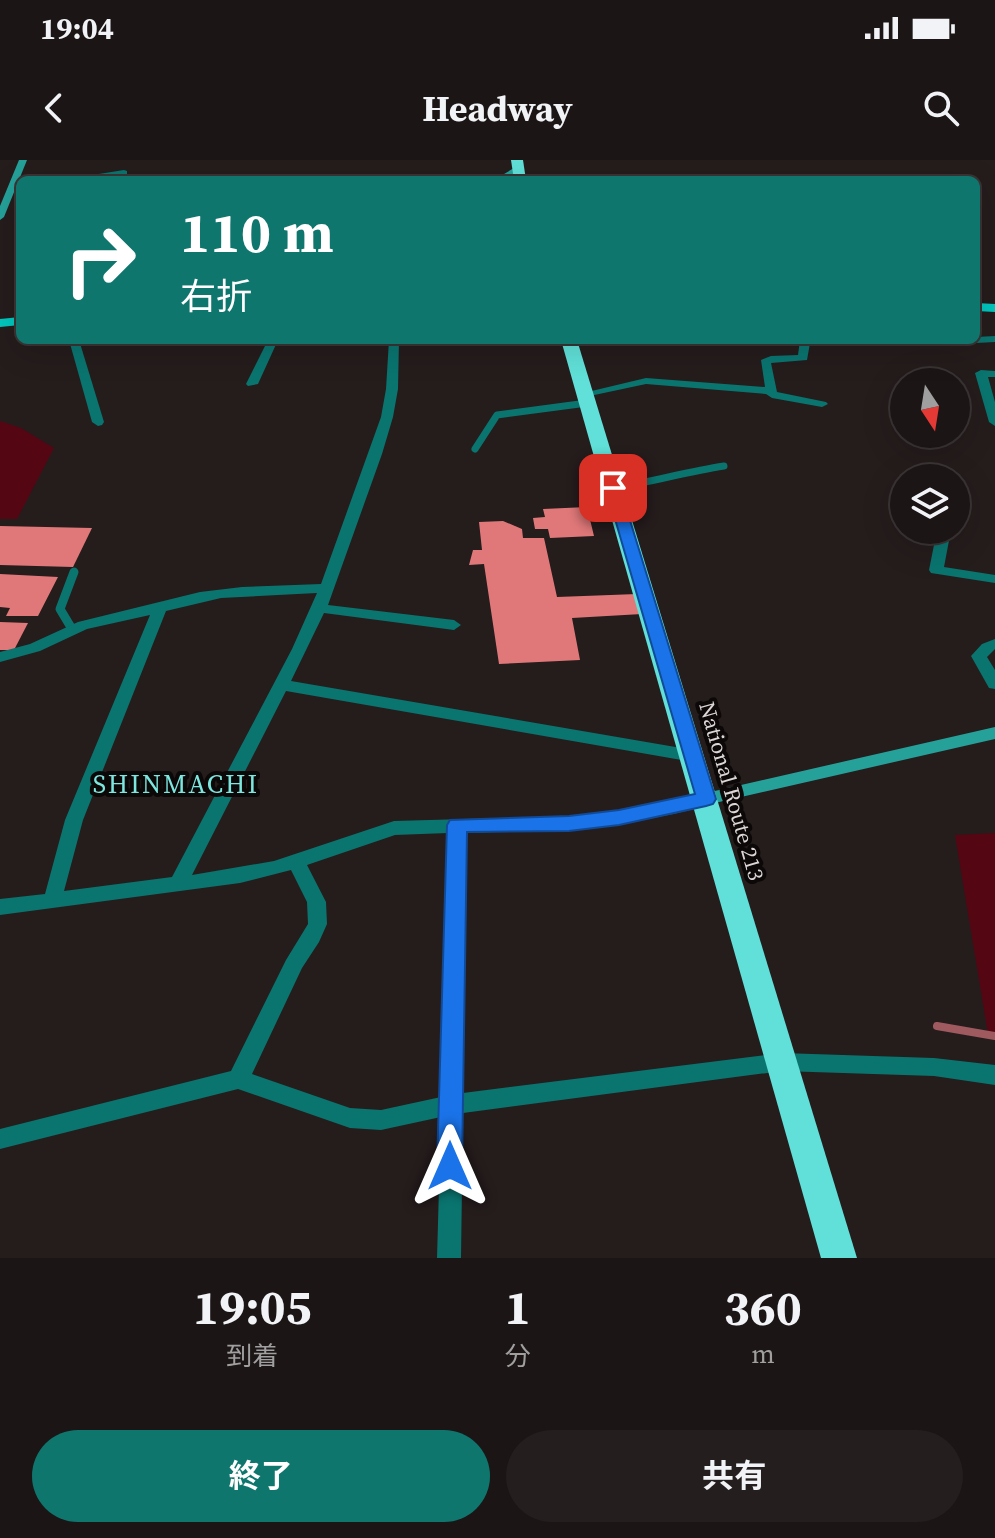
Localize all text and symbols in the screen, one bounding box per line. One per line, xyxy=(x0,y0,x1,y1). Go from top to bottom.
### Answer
text: 19:04 xyxy=(40,8,114,49)
text: Headway xyxy=(422,84,573,133)
icon: back xyxy=(32,86,76,130)
icon: search xyxy=(919,86,963,130)
text: 110 m xyxy=(180,194,334,271)
icon: right xyxy=(48,208,152,312)
text: 右折 xyxy=(180,272,252,321)
north arrow xyxy=(890,368,970,448)
map controls xyxy=(890,368,970,544)
pin xyxy=(579,454,647,522)
button: layers xyxy=(890,464,970,544)
icon: arrive xyxy=(591,466,635,510)
street label: National Route 213 xyxy=(692,698,772,884)
district label: SHINMACHI xyxy=(93,766,259,802)
position arrow xyxy=(408,1124,492,1208)
text: 19:05 xyxy=(193,1274,312,1340)
text: 1 xyxy=(505,1274,531,1340)
text: 360 xyxy=(724,1275,802,1341)
text: m xyxy=(751,1336,775,1372)
text: 到着 xyxy=(226,1338,278,1374)
text: 分 xyxy=(505,1338,531,1374)
button: 終了 xyxy=(32,1430,490,1522)
button: 共有 xyxy=(506,1430,963,1522)

